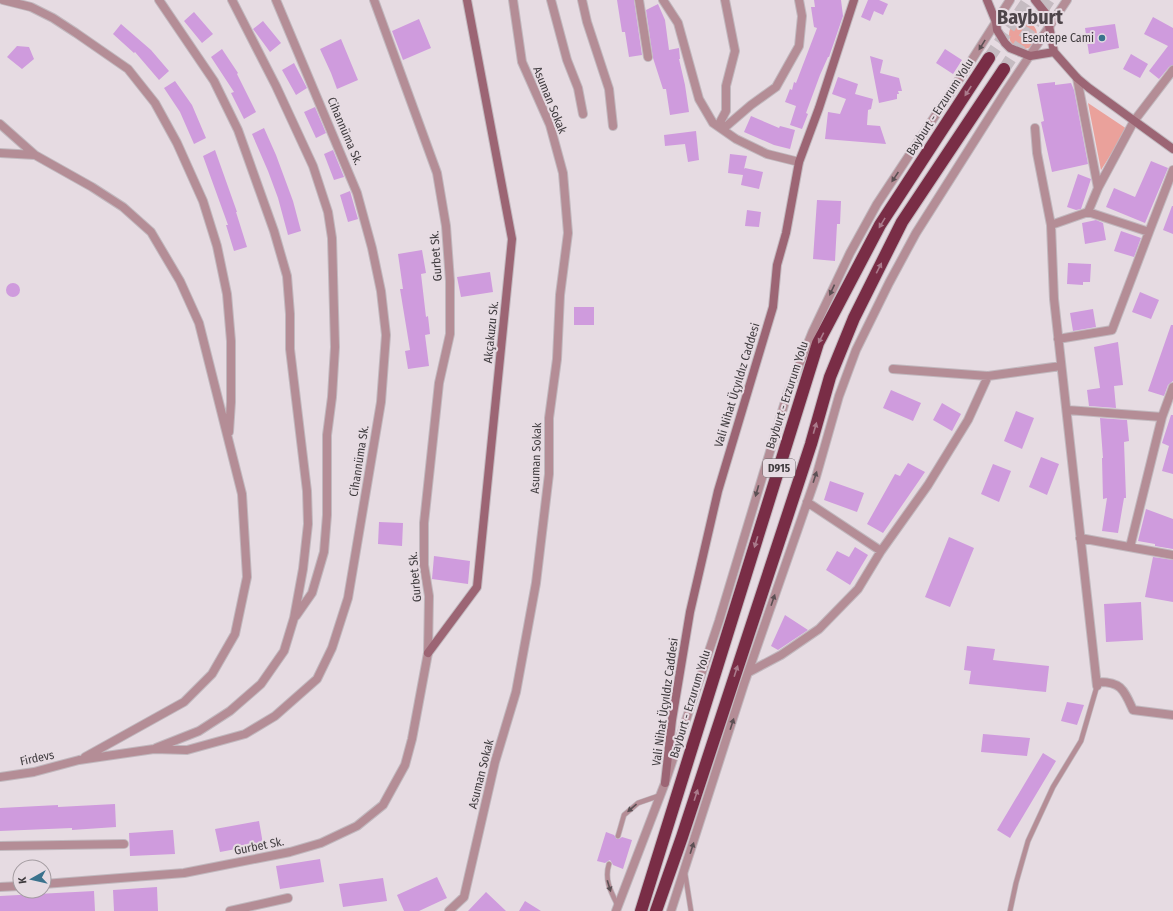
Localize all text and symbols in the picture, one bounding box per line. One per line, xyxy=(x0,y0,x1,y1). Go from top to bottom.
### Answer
district label: Bayburt xyxy=(997,5,1064,29)
place label: Esentepe Cami xyxy=(1022,31,1094,45)
marker: Esentepe Cami xyxy=(1097,33,1107,43)
one-way arrow xyxy=(978,40,986,50)
street label: Bayburt - Erzurum Yolu xyxy=(903,56,977,158)
street label: Asuman Sokak xyxy=(530,64,570,136)
one-way arrow xyxy=(964,85,972,96)
street label: Cihannüma Sk. xyxy=(324,95,366,167)
one-way arrow xyxy=(891,172,899,182)
one-way arrow xyxy=(878,217,885,229)
street label: Gurbet Sk. xyxy=(427,230,445,282)
one-way arrow xyxy=(876,263,882,274)
one-way arrow xyxy=(829,285,835,296)
street label: Akçakuzu Sk. xyxy=(481,300,501,364)
street label: Vali Nihat Üçyıldız Caddesi xyxy=(710,321,763,449)
one-way arrow xyxy=(818,332,824,344)
street label: Bayburt - Erzurum Yolu xyxy=(763,339,811,451)
one-way arrow xyxy=(812,421,818,433)
street label: Asuman Sokak xyxy=(528,422,544,494)
street label: Cihannüma Sk. xyxy=(346,424,372,498)
road number: D915 xyxy=(763,459,795,477)
one-way arrow xyxy=(812,471,818,483)
one-way arrow xyxy=(754,485,760,497)
one-way arrow xyxy=(753,536,759,548)
street label: Gurbet Sk. xyxy=(406,551,424,603)
one-way arrow xyxy=(770,594,776,606)
street label: Vali Nihat Üçyıldız Caddesi xyxy=(647,637,681,767)
street label: Bayburt - Erzurum Yolu xyxy=(667,648,713,760)
one-way arrow xyxy=(733,665,739,677)
one-way arrow xyxy=(729,717,735,729)
street label: Asuman Sokak xyxy=(466,737,496,810)
street label: Firdevs xyxy=(19,748,55,768)
one-way arrow xyxy=(693,788,699,800)
one-way arrow xyxy=(627,804,637,813)
street label: Gurbet Sk. xyxy=(233,834,286,858)
one-way arrow xyxy=(690,841,696,853)
north arrow xyxy=(12,859,52,899)
text: K xyxy=(16,876,29,884)
one-way arrow xyxy=(606,880,612,892)

